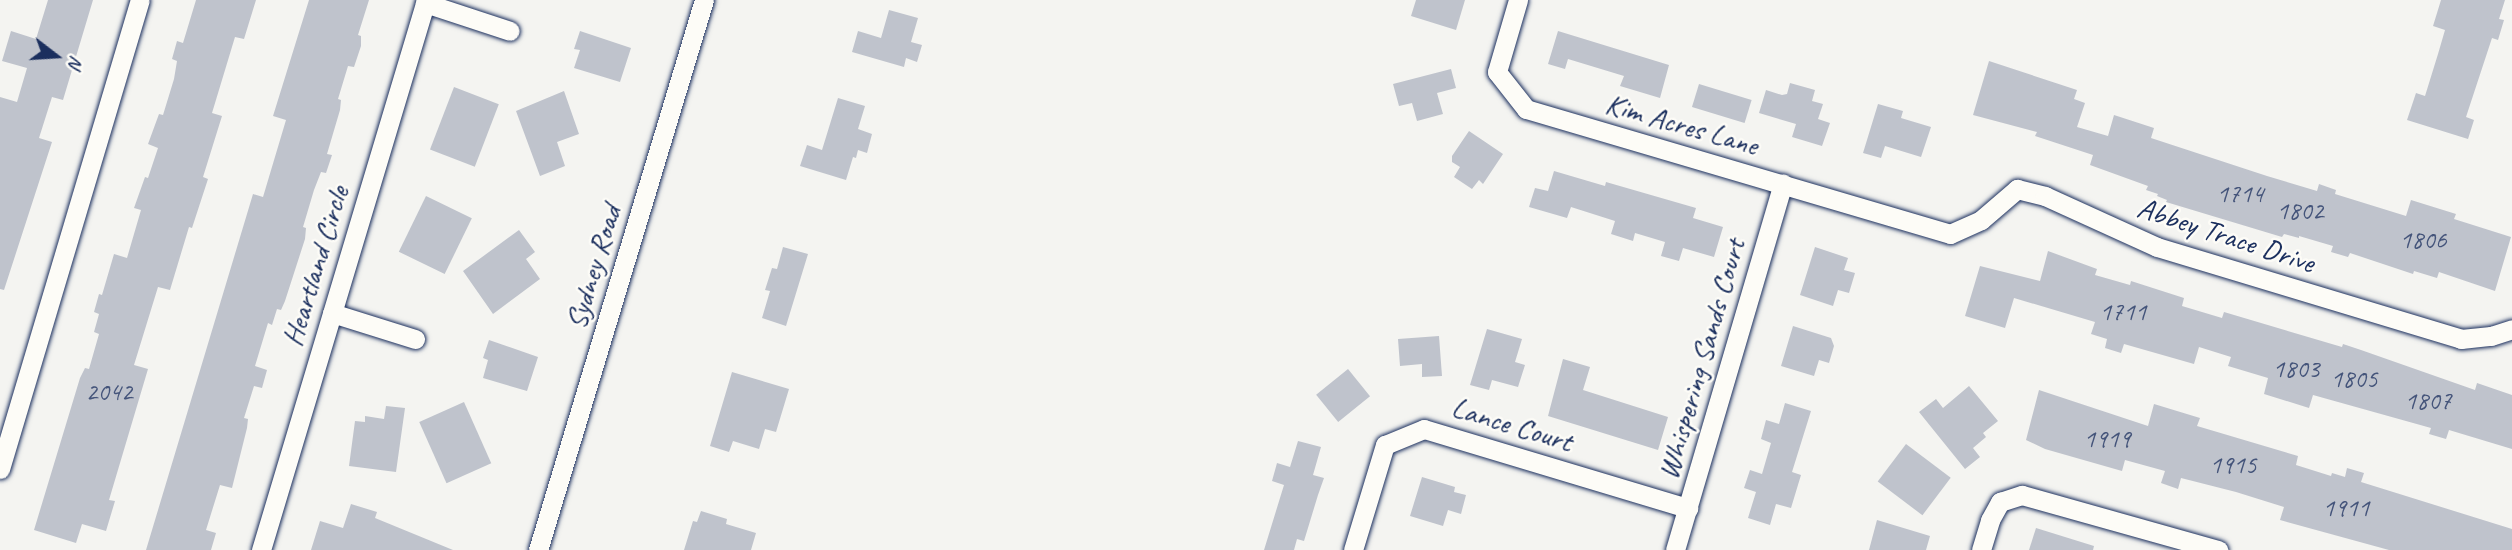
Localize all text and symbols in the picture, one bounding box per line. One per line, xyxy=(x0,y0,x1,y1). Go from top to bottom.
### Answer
north arrow xyxy=(21,21,91,91)
text: N xyxy=(63,53,89,71)
street label: Kim Acres Lane xyxy=(1601,85,1763,163)
house number: 1714 xyxy=(2217,178,2263,210)
street label: Heartland Circle xyxy=(274,182,356,350)
street label: Abbey Trace Drive xyxy=(2133,189,2319,281)
house number: 1802 xyxy=(2277,195,2323,227)
street label: Sydney Road xyxy=(557,201,629,333)
house number: 1806 xyxy=(2400,224,2446,256)
street label: Whispering Sands Court xyxy=(1650,235,1752,483)
house number: 1711 xyxy=(2100,296,2146,328)
house number: 1803 xyxy=(2273,353,2319,385)
house number: 1805 xyxy=(2331,363,2377,395)
house number: 2042 xyxy=(86,376,132,408)
house number: 1807 xyxy=(2405,385,2451,417)
street label: Lance Court xyxy=(1448,389,1576,459)
house number: 1919 xyxy=(2084,423,2130,455)
house number: 1915 xyxy=(2210,449,2256,481)
house number: 1911 xyxy=(2323,492,2369,524)

